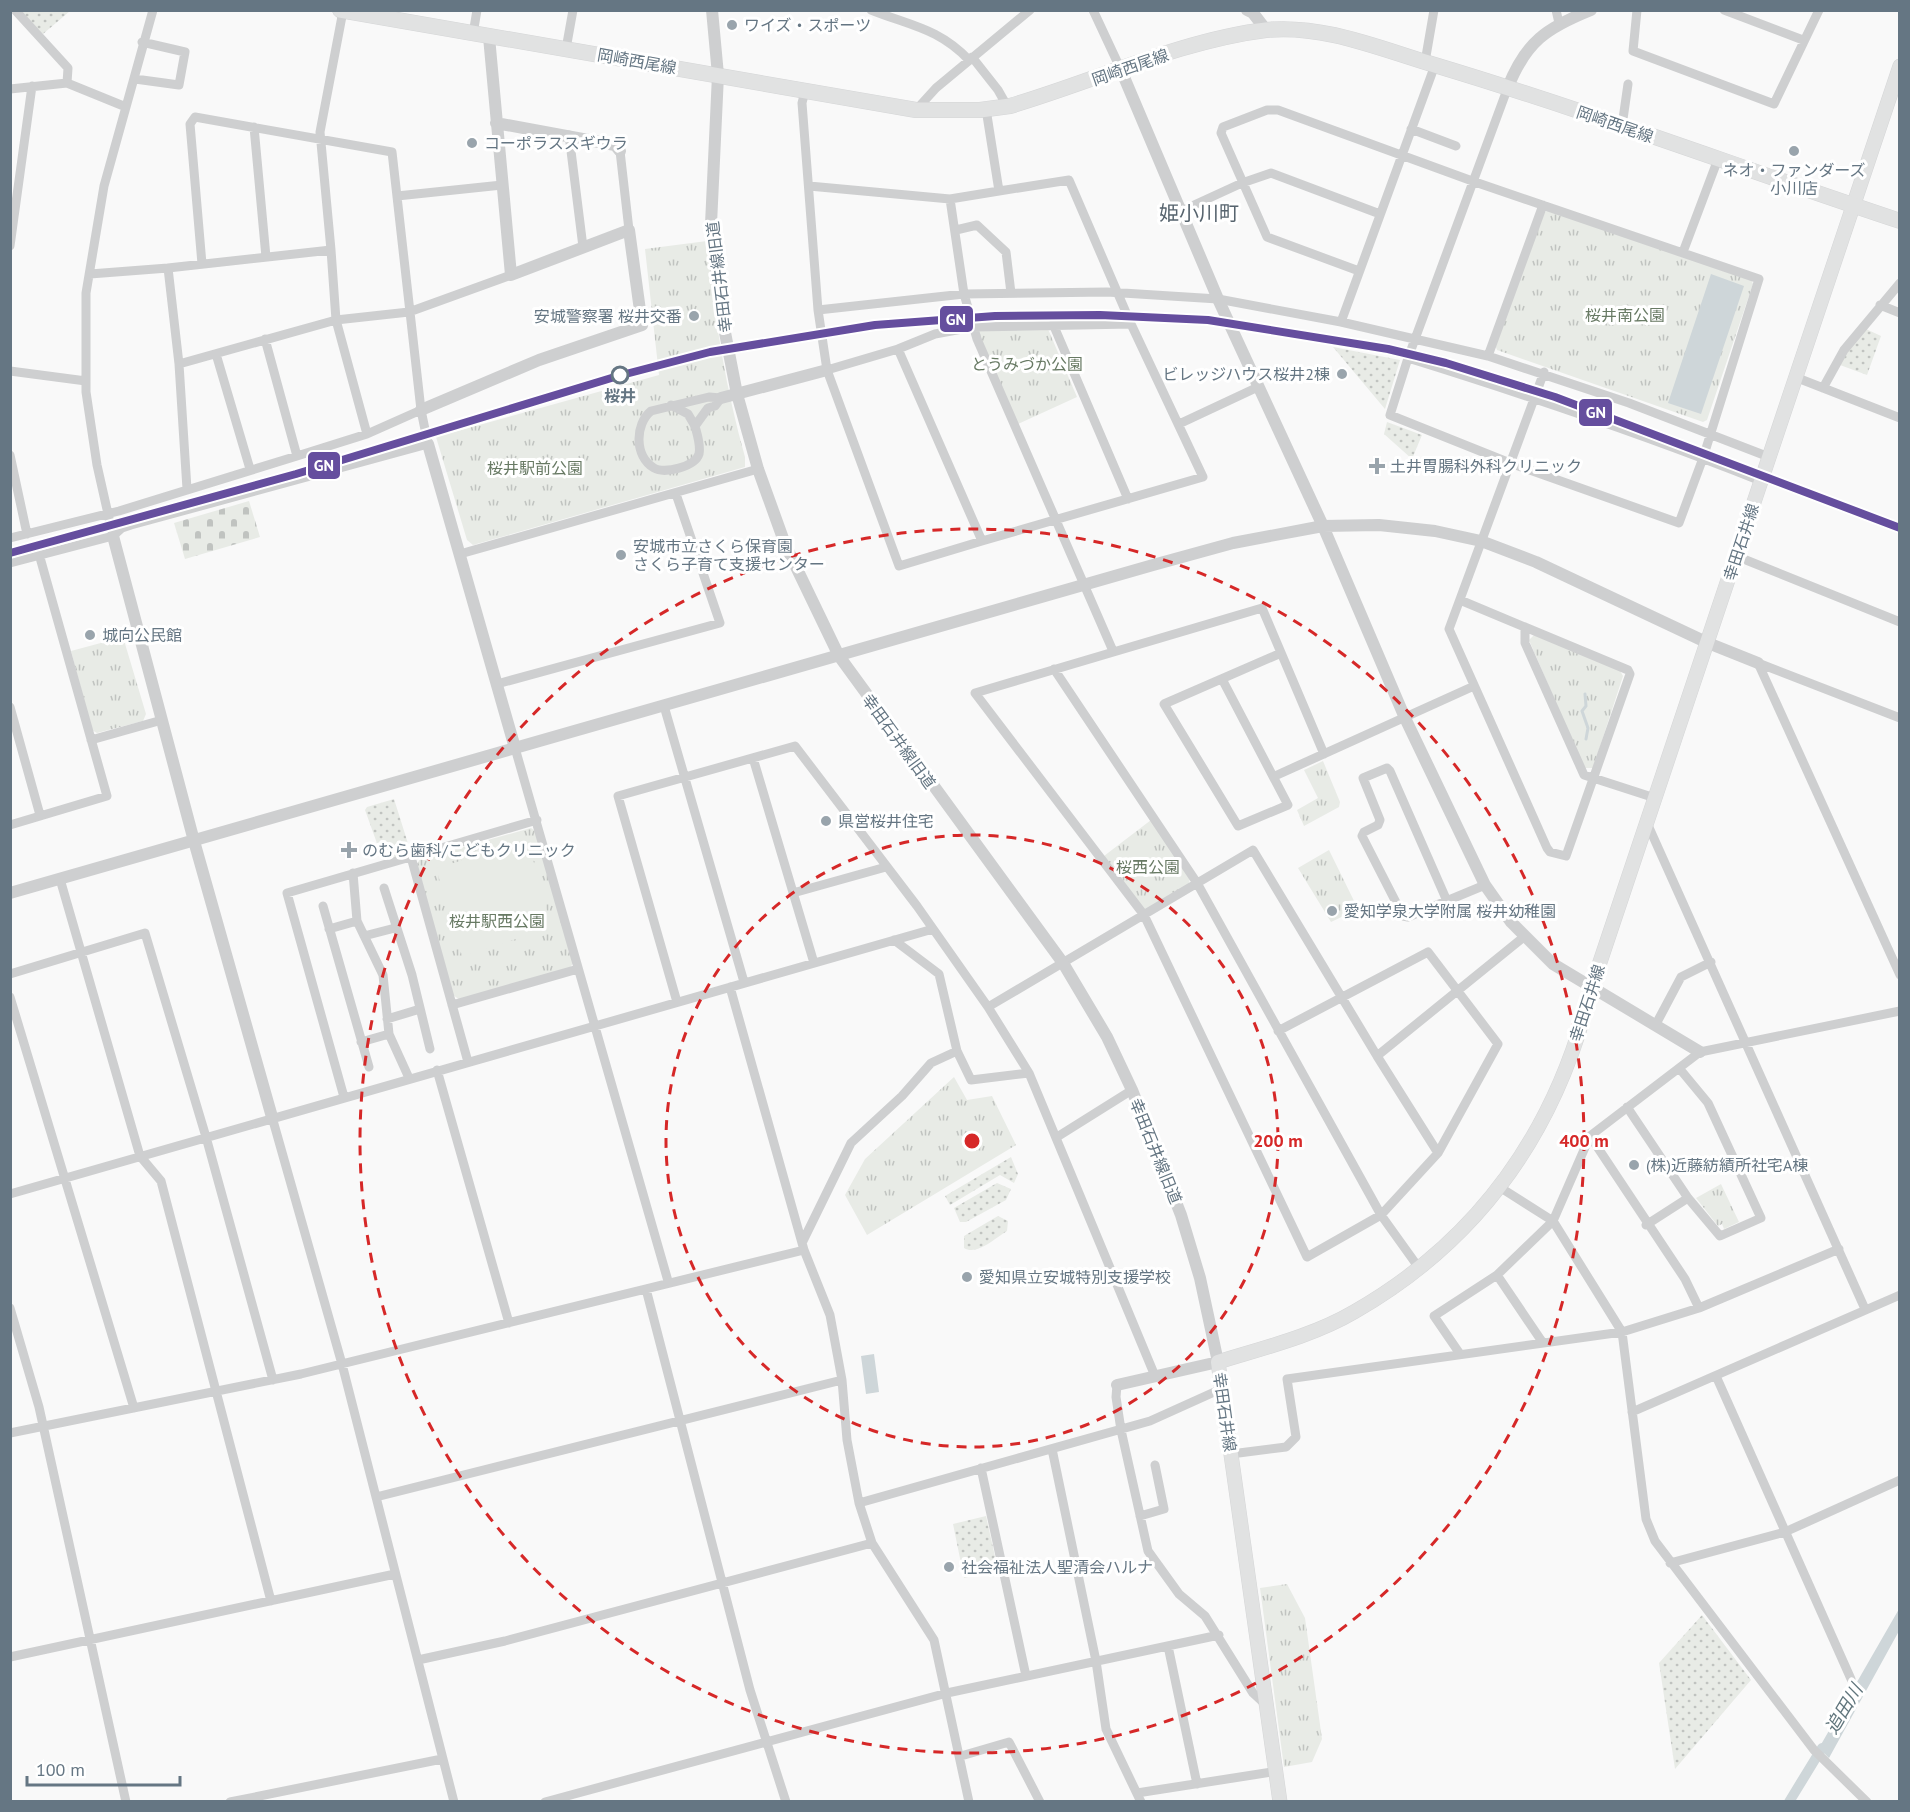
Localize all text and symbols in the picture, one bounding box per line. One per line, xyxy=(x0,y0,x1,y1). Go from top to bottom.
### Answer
place label: ワイズ・スポーツ xyxy=(744,15,871,35)
marker: ワイズ・スポーツ xyxy=(725,18,739,32)
street label: 岡崎西尾線 xyxy=(596,44,678,78)
street label: 岡崎西尾線 xyxy=(1089,45,1171,89)
street label: 岡崎西尾線 xyxy=(1574,102,1656,146)
place label: コーポラススギウラ xyxy=(484,133,628,153)
marker: コーポラススギウラ xyxy=(465,136,479,150)
marker: ネオ・ファンダーズ 小川店 xyxy=(1787,144,1801,158)
place label: ネオ・ファンダーズ 小川店 xyxy=(1722,160,1866,198)
district label: 姫小川町 xyxy=(1159,200,1239,226)
street label: 幸田石井線旧道 xyxy=(702,220,736,334)
line badge: GN xyxy=(939,305,974,333)
park label: 桜井南公園 xyxy=(1585,305,1665,325)
place label: 安城警察署 桜井交番 xyxy=(534,306,682,326)
marker: 安城警察署 桜井交番 xyxy=(687,309,701,323)
text: GN xyxy=(946,309,966,329)
park label: とうみづか公園 xyxy=(971,354,1083,374)
place label: ビレッジハウス桜井2棟 xyxy=(1162,364,1330,384)
marker: 桜井 xyxy=(611,366,629,384)
marker: ビレッジハウス桜井2棟 xyxy=(1335,367,1349,381)
place label: 桜井 xyxy=(604,386,636,406)
line badge: GN xyxy=(1578,398,1613,427)
text: GN xyxy=(1586,402,1606,422)
line badge: GN xyxy=(307,451,341,480)
text: GN xyxy=(314,455,334,475)
place label: 土井胃腸科外科クリニック xyxy=(1390,456,1582,476)
marker: 土井胃腸科外科クリニック xyxy=(1368,457,1386,475)
park label: 桜井駅前公園 xyxy=(487,458,583,478)
street label: 幸田石井線 xyxy=(1719,501,1763,583)
place label: 安城市立さくら保育園 さくら子育て支援センター xyxy=(633,536,825,574)
marker: 安城市立さくら保育園 さくら子育て支援センター xyxy=(614,548,628,562)
place label: 城向公民館 xyxy=(102,625,182,645)
marker: 城向公民館 xyxy=(83,628,97,642)
street label: 幸田石井線旧道 xyxy=(858,690,940,792)
place label: 県営桜井住宅 xyxy=(838,811,934,831)
marker: 県営桜井住宅 xyxy=(819,814,833,828)
place label: のむら歯科/こどもクリニック xyxy=(362,840,576,860)
marker: のむら歯科/こどもクリニック xyxy=(340,841,358,859)
park label: 桜西公園 xyxy=(1116,857,1180,877)
place label: 愛知学泉大学附属 桜井幼稚園 xyxy=(1344,901,1556,921)
marker: 愛知学泉大学附属 桜井幼稚園 xyxy=(1325,904,1339,918)
park label: 桜井駅西公園 xyxy=(449,911,545,931)
street label: 幸田石井線 xyxy=(1565,962,1609,1044)
street label: 幸田石井線旧道 xyxy=(1126,1095,1186,1207)
text: 200 m xyxy=(1253,1129,1303,1152)
text: 400 m xyxy=(1559,1129,1609,1152)
centre of rings xyxy=(962,1131,982,1151)
place label: (株)近藤紡績所社宅A棟 xyxy=(1646,1155,1808,1175)
marker: (株)近藤紡績所社宅A棟 xyxy=(1627,1158,1641,1172)
place label: 愛知県立安城特別支援学校 xyxy=(979,1267,1171,1287)
marker: 愛知県立安城特別支援学校 xyxy=(960,1270,974,1284)
street label: 幸田石井線 xyxy=(1210,1371,1240,1453)
place label: 社会福祉法人聖清会ハルナ xyxy=(961,1557,1153,1577)
marker: 社会福祉法人聖清会ハルナ xyxy=(942,1560,956,1574)
water label: 追田川 xyxy=(1820,1678,1868,1738)
scale bar xyxy=(27,1749,180,1787)
text: 100 m xyxy=(36,1758,85,1781)

